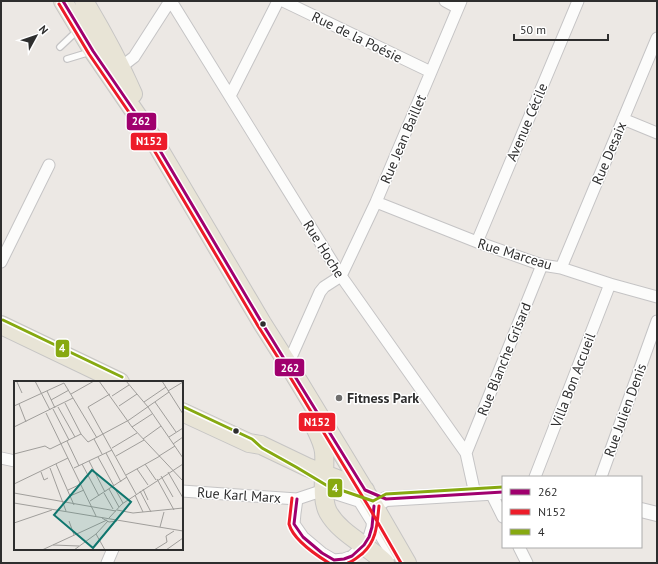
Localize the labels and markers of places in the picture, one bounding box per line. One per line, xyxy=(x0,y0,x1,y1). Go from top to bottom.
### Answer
unlabelled marker xyxy=(258,319,268,329)
place label: Fitness Park xyxy=(347,389,419,407)
marker: Fitness Park xyxy=(334,393,344,403)
unlabelled marker xyxy=(231,426,241,436)

